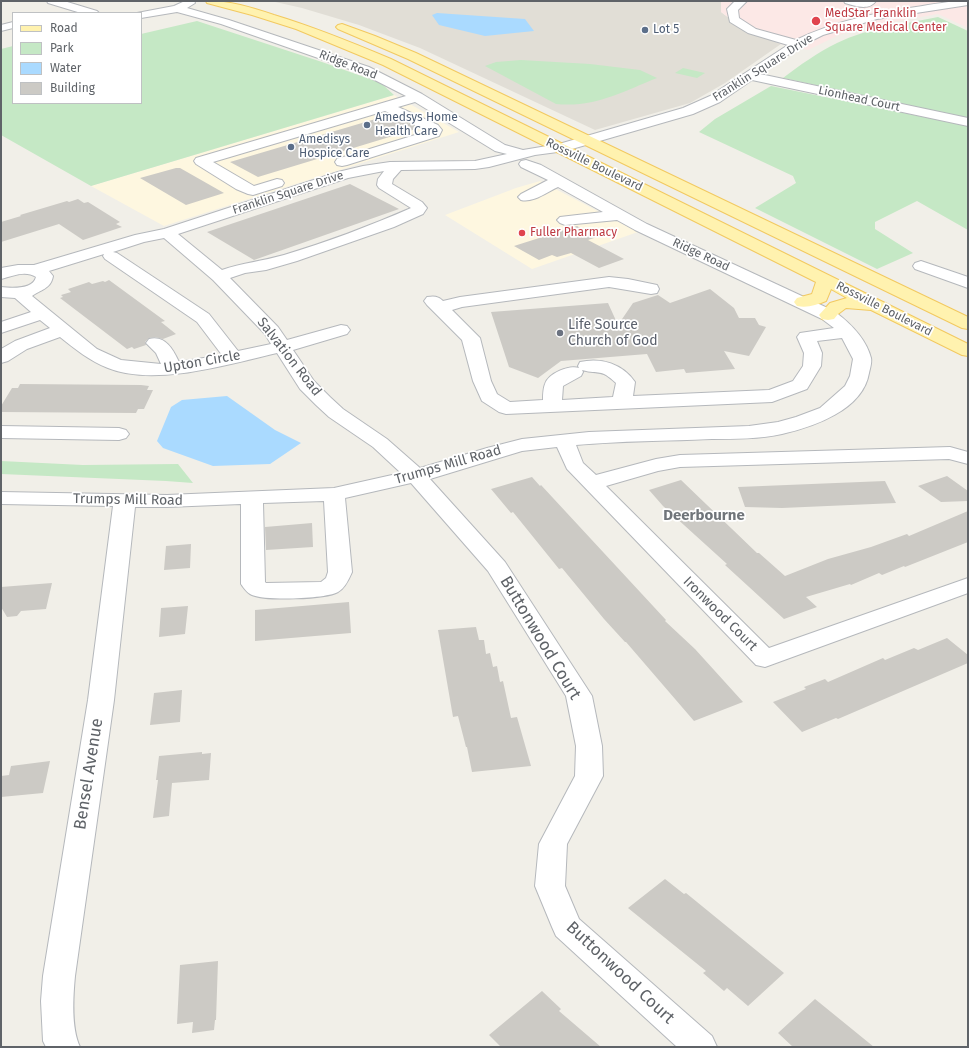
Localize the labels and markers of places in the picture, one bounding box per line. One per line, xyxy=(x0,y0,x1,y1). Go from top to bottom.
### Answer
place label: MedStar Franklin Square Medical Center xyxy=(825,7,947,35)
marker: MedStar Franklin Square Medical Center xyxy=(810,15,822,27)
place label: Lot 5 xyxy=(653,23,679,37)
marker: Lot 5 xyxy=(640,25,650,35)
place label: Amedsys Home Health Care xyxy=(375,111,458,139)
marker: Amedsys Home Health Care xyxy=(362,120,372,130)
place label: Amedisys Hospice Care xyxy=(299,133,369,161)
marker: Amedisys Hospice Care xyxy=(286,142,296,152)
place label: Fuller Pharmacy xyxy=(530,226,617,240)
marker: Fuller Pharmacy xyxy=(517,228,527,238)
place label: Life Source Church of God xyxy=(568,317,658,350)
marker: Life Source Church of God xyxy=(555,328,565,338)

